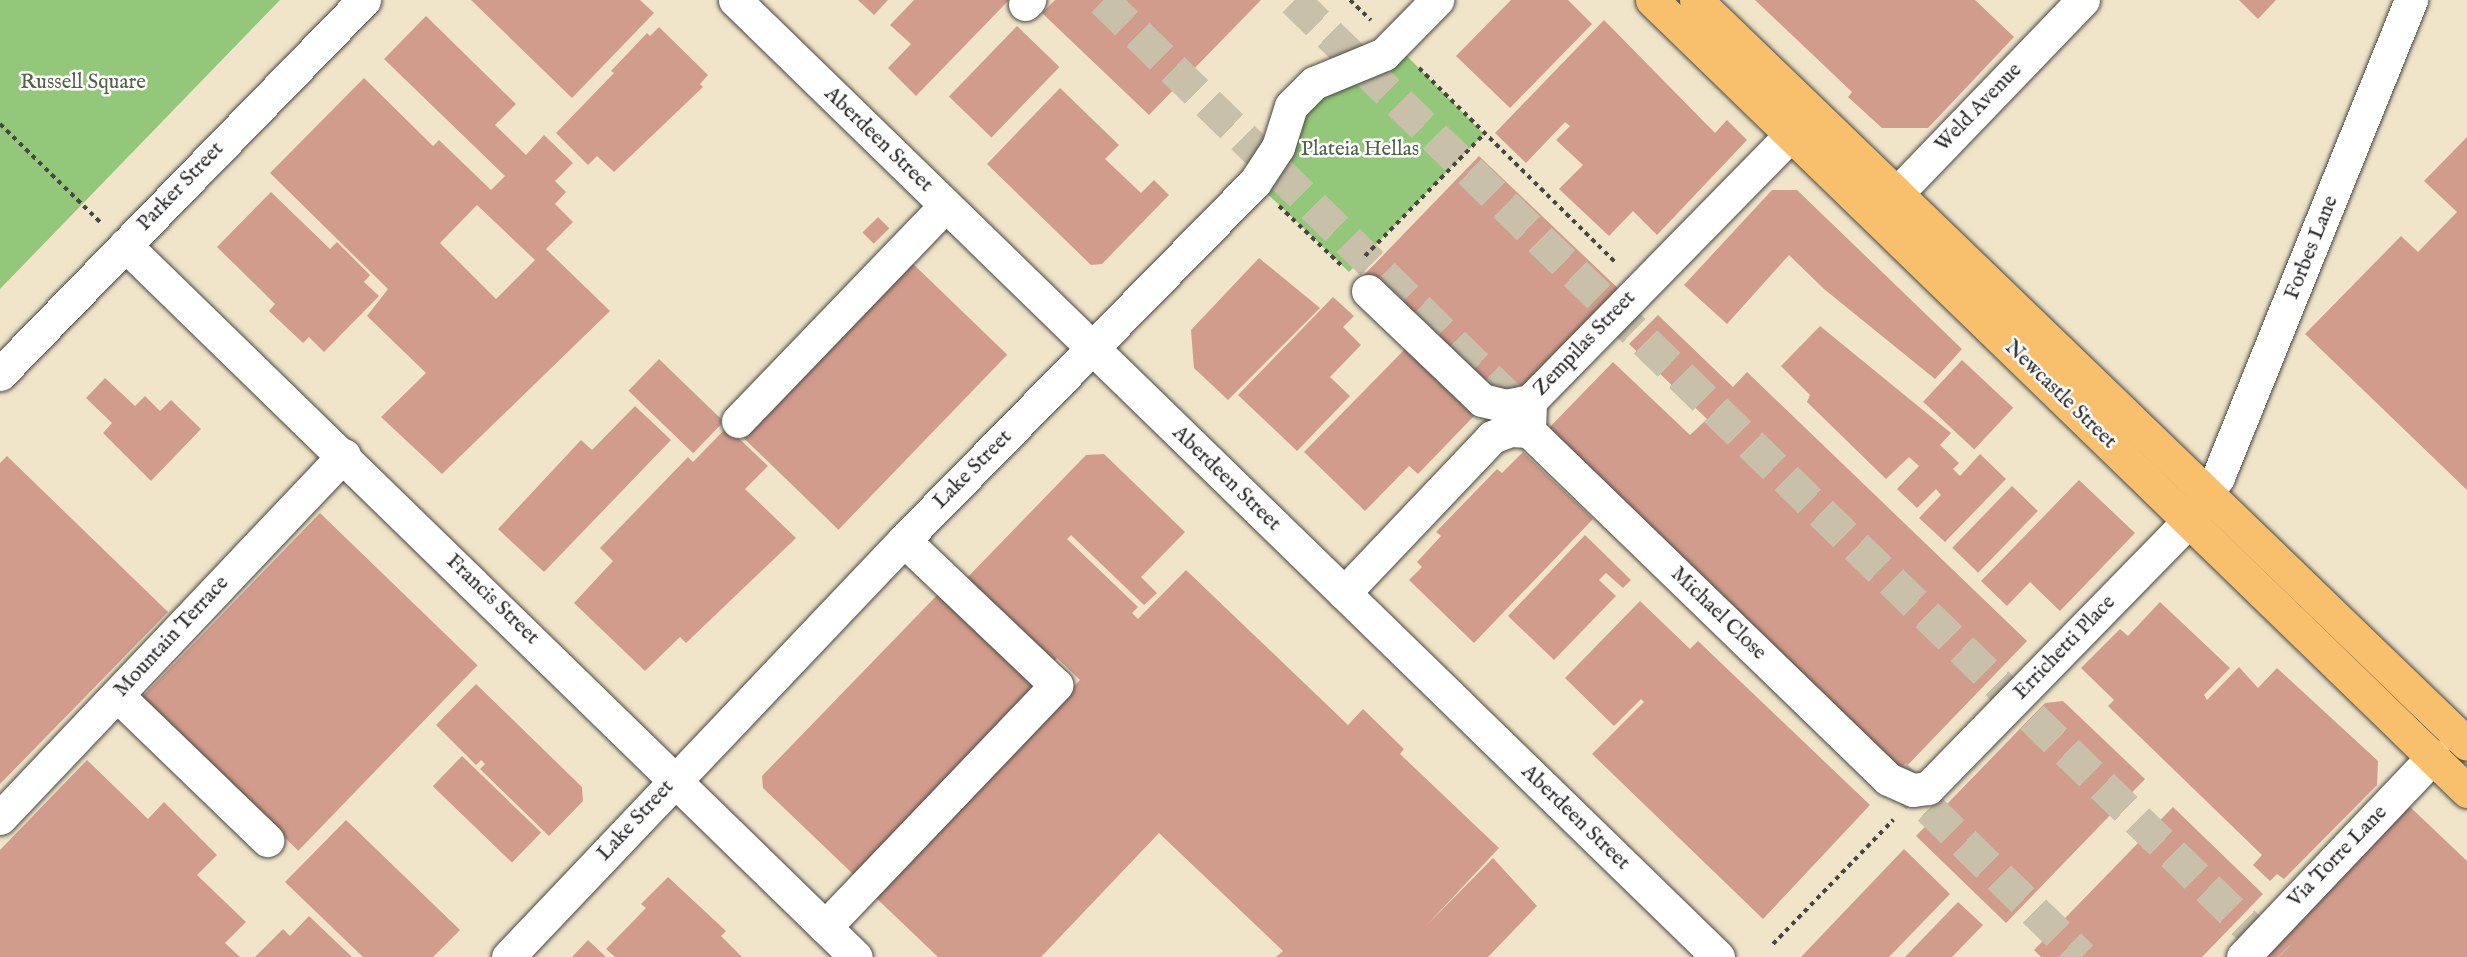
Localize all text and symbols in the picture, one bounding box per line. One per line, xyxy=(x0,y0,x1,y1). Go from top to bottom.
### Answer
street label: Weld Avenue xyxy=(1930,58,2028,158)
park label: Russell Square xyxy=(20,70,146,96)
street label: Aberdeen Street xyxy=(818,82,938,198)
street label: Parker Street xyxy=(132,137,230,237)
park label: Plateia Hellas xyxy=(1301,137,1419,163)
street label: Forbes Lane xyxy=(2280,192,2344,304)
street label: Zempilas Street xyxy=(1529,286,1641,402)
street label: Newcastle Street xyxy=(1999,335,2121,455)
street label: Aberdeen Street xyxy=(1166,421,1286,537)
street label: Lake Street xyxy=(928,425,1018,515)
street label: Francis Street xyxy=(440,549,544,651)
street label: Michael Close xyxy=(1665,562,1771,666)
street label: Mountain Terrace xyxy=(109,571,235,703)
street label: Errichetti Place xyxy=(2009,591,2121,705)
street label: Aberdeen Street xyxy=(1515,760,1635,876)
street label: Lake Street xyxy=(592,775,680,867)
street label: Via Torre Lane xyxy=(2283,801,2393,913)

